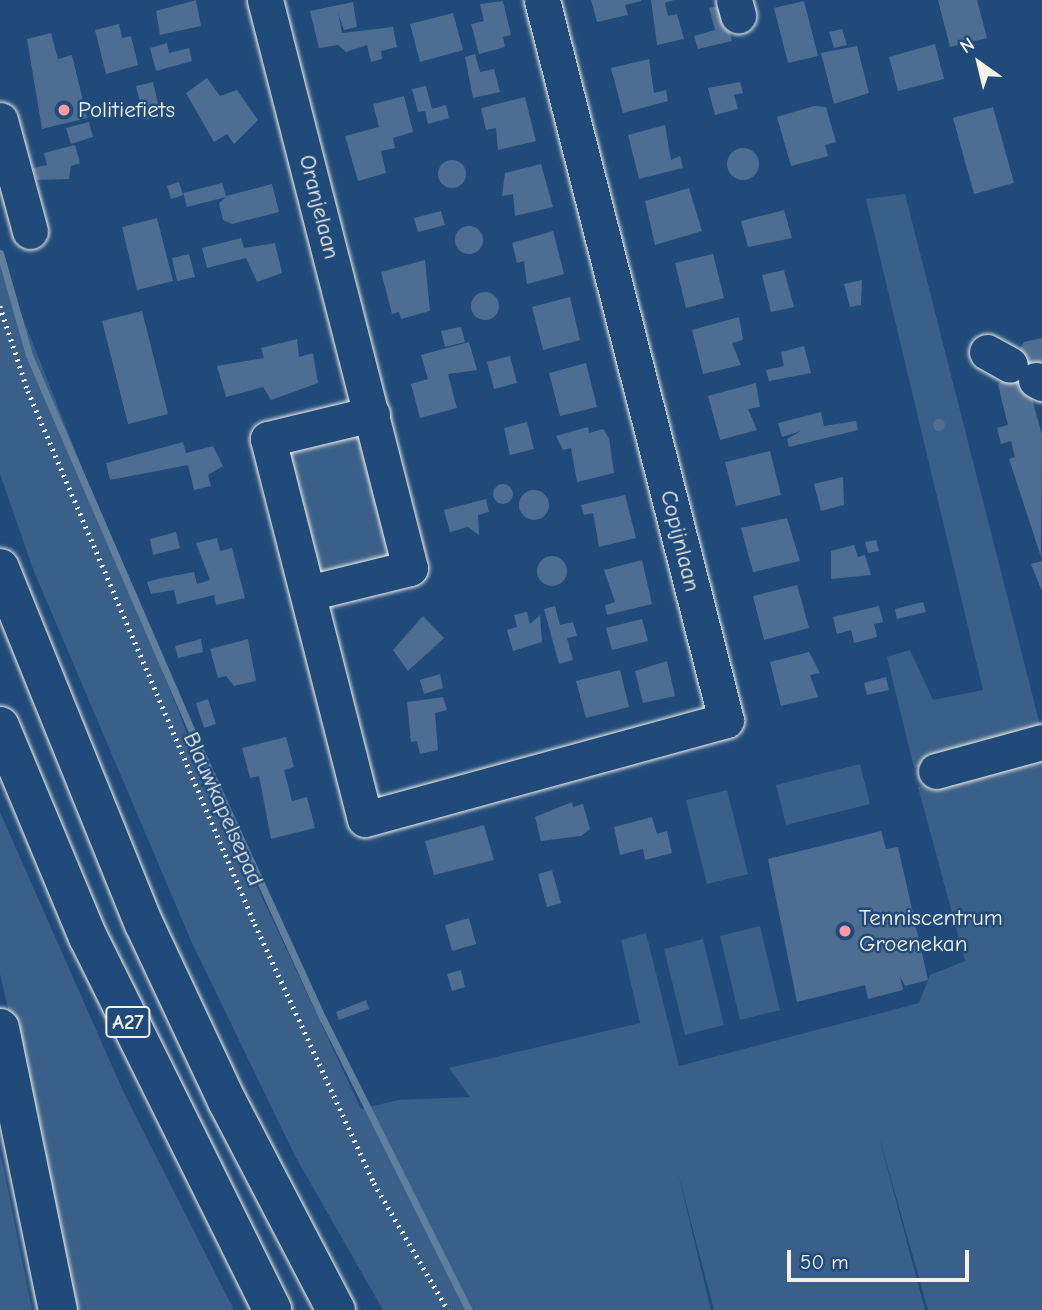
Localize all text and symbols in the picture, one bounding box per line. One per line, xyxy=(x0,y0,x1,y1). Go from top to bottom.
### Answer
north arrow xyxy=(944,28,1014,98)
text: N xyxy=(956,33,979,58)
place label: Politiefiets xyxy=(78,96,175,124)
marker: Politiefiets xyxy=(56,102,72,118)
street label: Oranjelaan xyxy=(293,152,345,262)
street label: Copijnlaan xyxy=(654,488,706,594)
street label: Blauwkapelsepad xyxy=(177,728,269,890)
place label: Tenniscentrum Groenekan xyxy=(859,904,1003,958)
marker: Tenniscentrum Groenekan xyxy=(837,923,853,939)
road number: A27 xyxy=(105,1004,151,1040)
scale bar xyxy=(790,1236,972,1280)
text: 50 m xyxy=(800,1250,849,1274)

